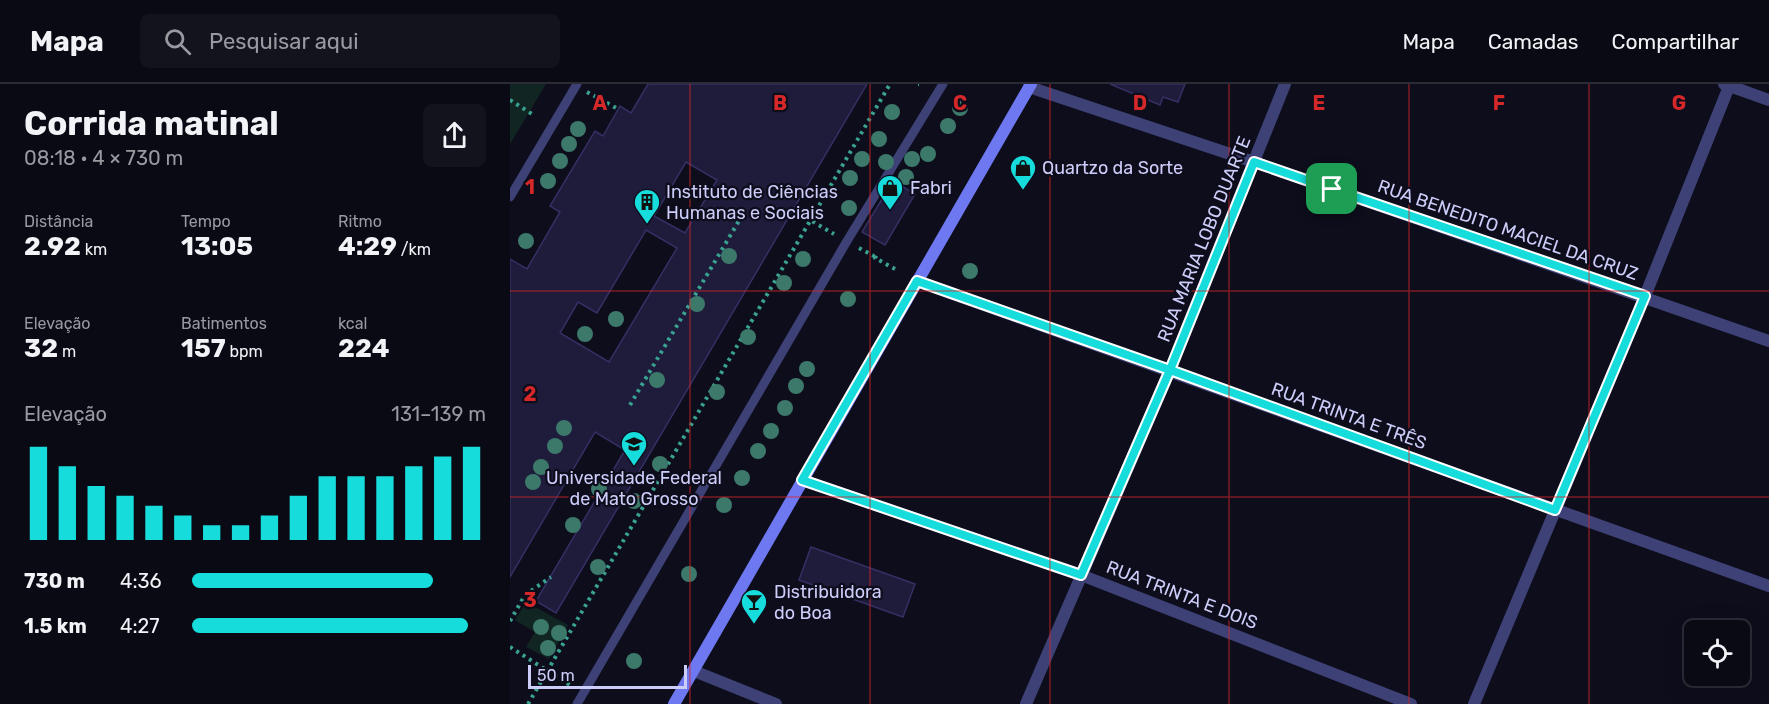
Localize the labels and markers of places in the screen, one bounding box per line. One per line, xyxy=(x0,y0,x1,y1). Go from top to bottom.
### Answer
shop icon: Quartzo da Sorte xyxy=(1008,153,1038,191)
place label: Quartzo da Sorte xyxy=(1042,157,1183,179)
pin xyxy=(1306,163,1357,214)
shop icon: Fabri xyxy=(875,173,905,211)
place label: Fabri xyxy=(910,177,952,199)
place label: Instituto de Ciências Humanas e Sociais xyxy=(666,181,838,224)
building icon: Instituto de Ciências Humanas e Sociais xyxy=(632,187,662,225)
school or university icon: Universidade Federal de Mato Grosso xyxy=(619,429,649,467)
place label: Universidade Federal de Mato Grosso xyxy=(546,467,722,510)
place label: Distribuidora do Boa xyxy=(774,581,882,624)
bar icon: Distribuidora do Boa xyxy=(739,587,769,625)

